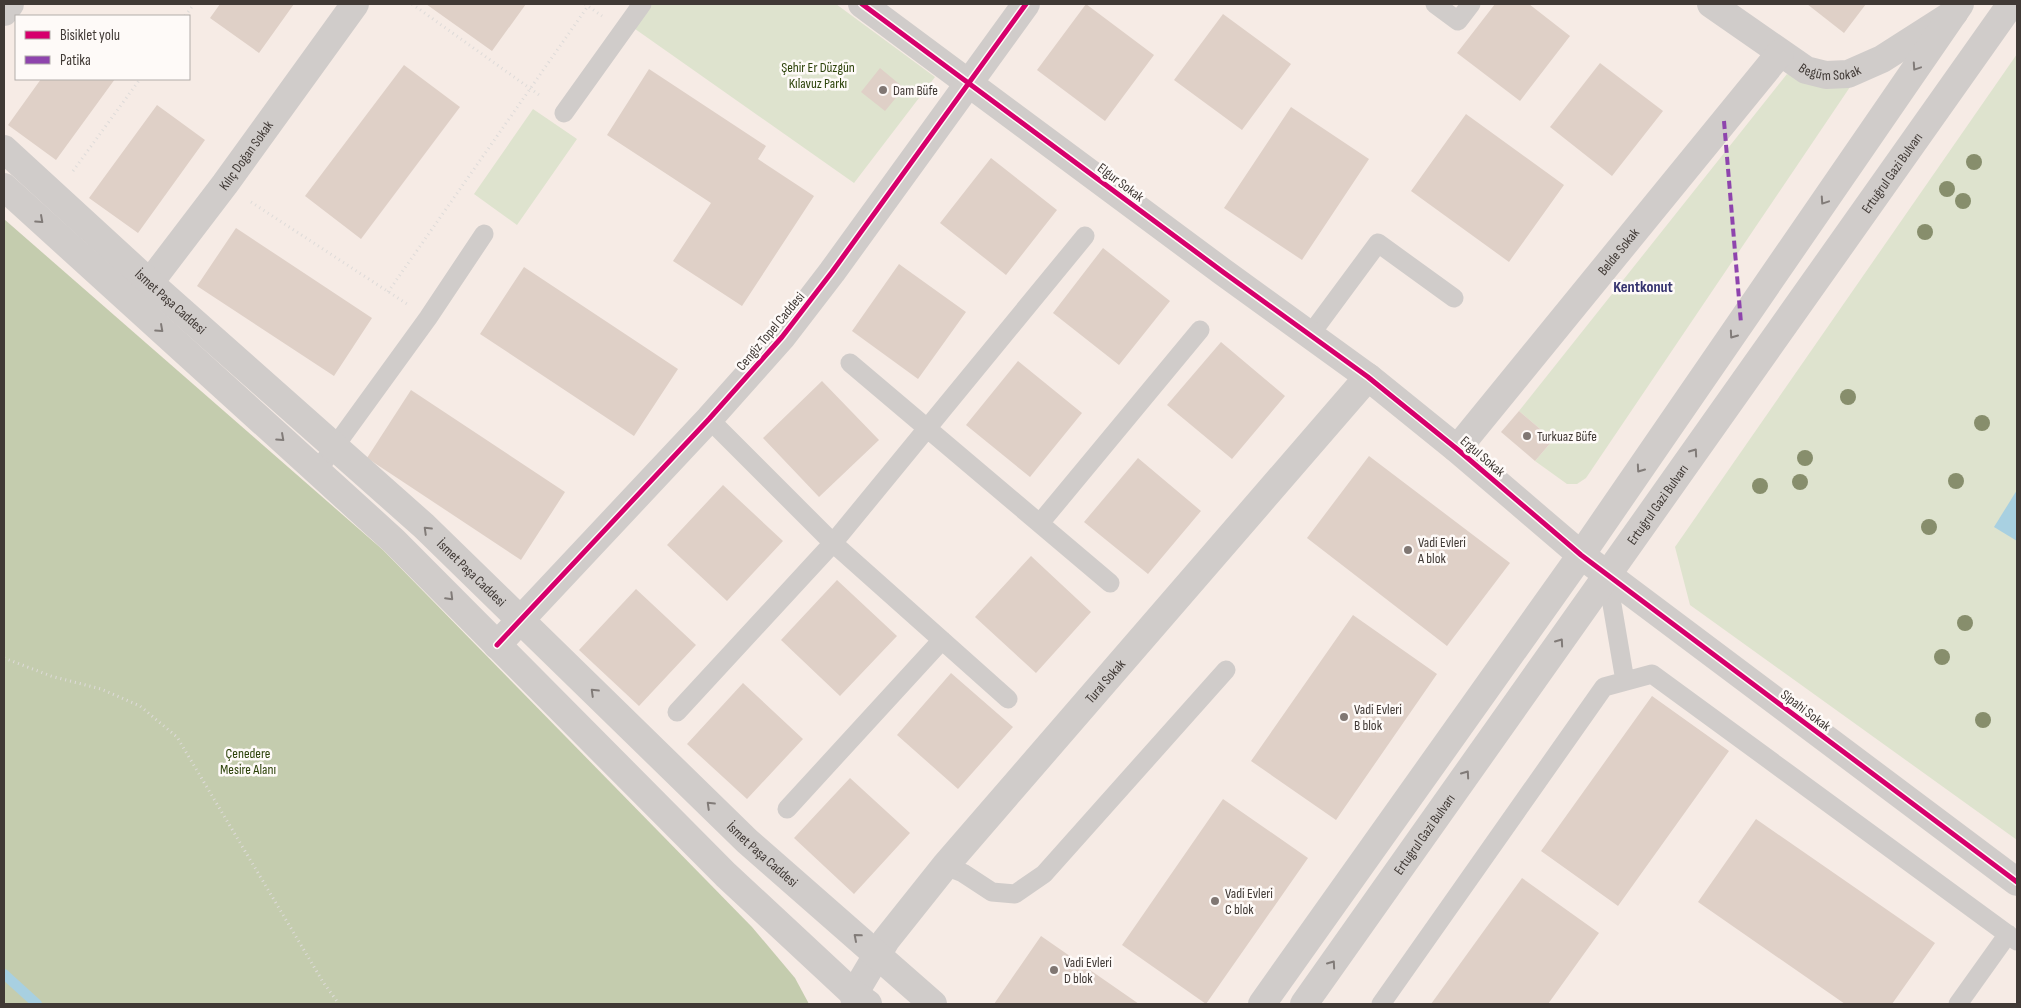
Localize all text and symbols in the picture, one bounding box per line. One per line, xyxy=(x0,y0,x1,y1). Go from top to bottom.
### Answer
legend xyxy=(15,15,190,80)
text: Bisiklet yolu xyxy=(60,26,120,45)
text: Patika xyxy=(60,51,91,70)
park label: Şehir Er Düzgün Kılavuz Parkı xyxy=(781,59,855,92)
street label: Begüm Sokak xyxy=(1795,59,1864,84)
one-way arrow xyxy=(1913,61,1922,71)
place label: Dam Büfe xyxy=(893,82,938,99)
marker: Dam Büfe xyxy=(877,84,889,96)
street label: Kılıç Doğan Sokak xyxy=(215,117,277,194)
street label: Ertuğrul Gazi Bulvarı xyxy=(1858,130,1926,217)
street label: Elgur Sokak xyxy=(1094,159,1148,206)
one-way arrow xyxy=(1821,196,1831,205)
one-way arrow xyxy=(34,214,43,223)
street label: Belde Sokak xyxy=(1594,224,1643,279)
street label: İsmet Paşa Caddesi xyxy=(131,266,210,338)
district label: Kentkonut xyxy=(1613,278,1673,297)
street label: Cengiz Topel Caddesi xyxy=(733,289,808,374)
one-way arrow xyxy=(155,323,164,332)
one-way arrow xyxy=(1729,330,1739,339)
place label: Turkuaz Büfe xyxy=(1537,428,1597,445)
marker: Turkuaz Büfe xyxy=(1521,430,1533,442)
one-way arrow xyxy=(275,432,284,441)
street label: Ergul Sokak xyxy=(1457,432,1509,481)
one-way arrow xyxy=(1688,448,1697,458)
street label: Ertuğrul Gazi Bulvarı xyxy=(1623,461,1692,548)
one-way arrow xyxy=(1637,463,1646,473)
one-way arrow xyxy=(424,527,433,536)
place label: Vadi Evleri A blok xyxy=(1417,534,1466,567)
street label: İsmet Paşa Caddesi xyxy=(433,535,509,610)
marker: Vadi Evleri A blok xyxy=(1402,544,1414,556)
one-way arrow xyxy=(444,592,453,601)
one-way arrow xyxy=(1554,638,1563,648)
street label: Tural Sokak xyxy=(1082,655,1129,707)
street label: Sipahi Sokak xyxy=(1777,686,1835,735)
one-way arrow xyxy=(591,689,600,698)
place label: Vadi Evleri B blok xyxy=(1354,701,1402,734)
marker: Vadi Evleri B blok xyxy=(1338,711,1350,723)
park label: Çenedere Mesire Alanı xyxy=(220,745,276,778)
one-way arrow xyxy=(1460,771,1469,780)
street label: Ertuğrul Gazi Bulvarı xyxy=(1390,791,1459,878)
one-way arrow xyxy=(707,802,716,811)
street label: İsmet Paşa Caddesi xyxy=(723,818,801,891)
place label: Vadi Evleri C blok xyxy=(1225,885,1273,918)
marker: Vadi Evleri C blok xyxy=(1209,895,1221,907)
one-way arrow xyxy=(854,934,863,943)
place label: Vadi Evleri D blok xyxy=(1064,954,1112,987)
one-way arrow xyxy=(1326,961,1335,970)
marker: Vadi Evleri D blok xyxy=(1048,964,1060,976)

